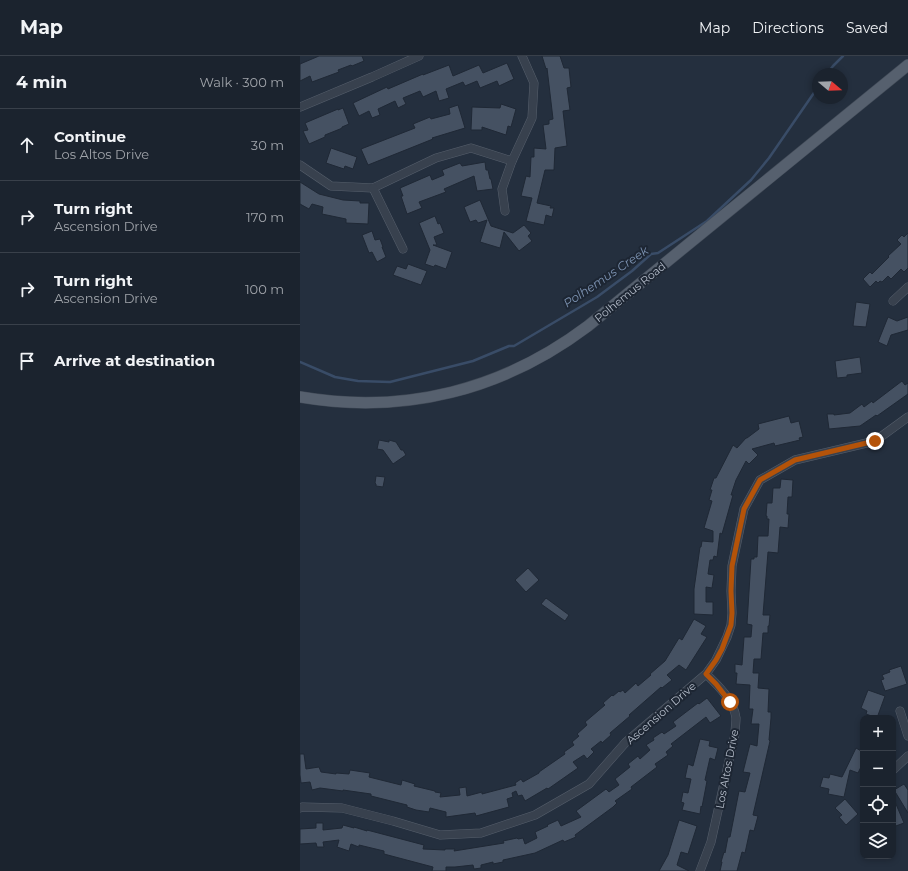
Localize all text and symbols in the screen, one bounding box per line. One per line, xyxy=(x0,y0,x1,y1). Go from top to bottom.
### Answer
text: Map xyxy=(20,16,63,39)
text: Map xyxy=(699,19,730,37)
text: Directions xyxy=(752,19,824,37)
text: Saved xyxy=(846,19,888,37)
north arrow xyxy=(812,68,848,104)
text: 4 min xyxy=(16,72,67,92)
text: Walk · 300 m xyxy=(199,74,284,90)
text: Continue xyxy=(54,127,126,146)
icon: ahead xyxy=(16,134,38,156)
text: 30 m xyxy=(251,137,284,153)
text: Los Altos Drive xyxy=(54,146,149,162)
text: Turn right xyxy=(54,199,133,218)
icon: right xyxy=(16,206,38,228)
text: 170 m xyxy=(246,209,284,225)
text: Ascension Drive xyxy=(54,218,158,234)
water label: Polhemus Creek xyxy=(560,242,652,311)
street label: Polhemus Road xyxy=(591,259,669,325)
text: Turn right xyxy=(54,271,133,290)
icon: right xyxy=(16,278,38,300)
text: 100 m xyxy=(245,281,284,297)
text: Ascension Drive xyxy=(54,290,158,306)
icon: arrive xyxy=(16,350,38,372)
text: Arrive at destination xyxy=(54,351,215,370)
route end xyxy=(866,432,884,450)
street label: Ascension Drive xyxy=(623,679,699,747)
route start xyxy=(721,693,739,711)
map controls xyxy=(860,715,896,859)
button: + xyxy=(860,715,896,751)
street label: Los Altos Drive xyxy=(712,728,742,810)
button: − xyxy=(860,751,896,787)
button: locate xyxy=(860,787,896,823)
button: layers xyxy=(860,823,896,859)

